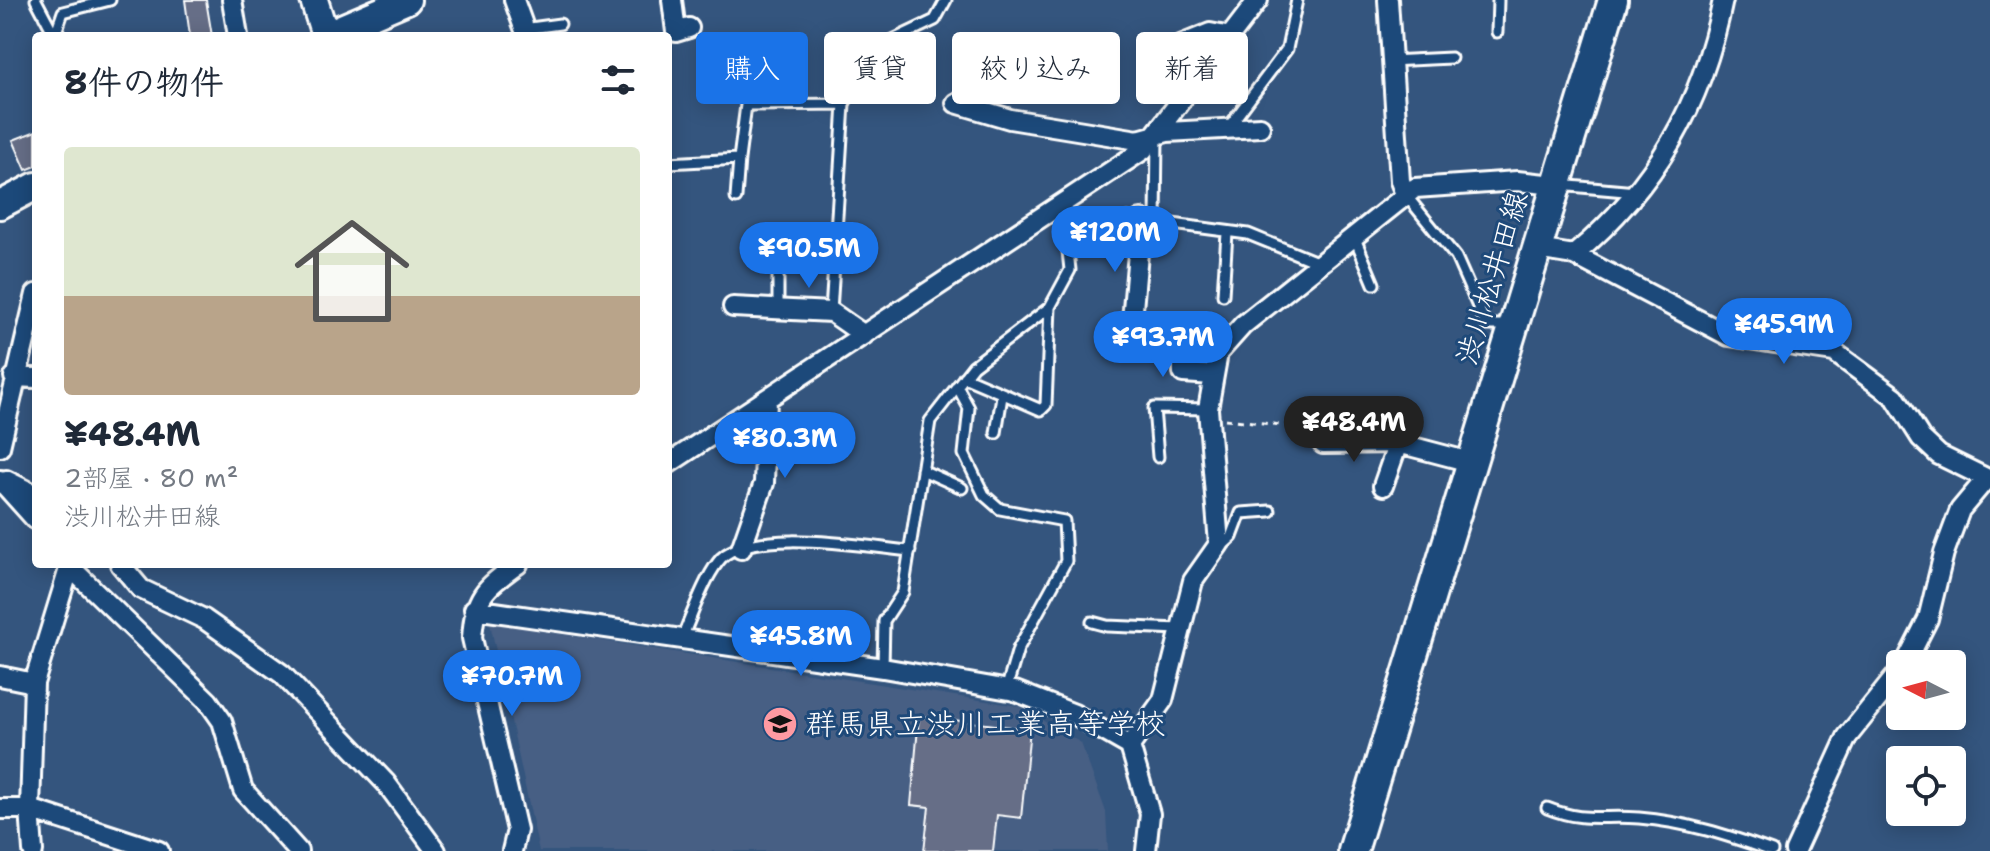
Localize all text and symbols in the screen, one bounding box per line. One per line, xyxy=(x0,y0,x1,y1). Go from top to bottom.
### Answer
chip: 購入 xyxy=(696,32,808,104)
chip: 賃貸 xyxy=(824,32,936,104)
chip: 絞り込み xyxy=(952,32,1120,104)
chip: 新着 xyxy=(1136,32,1248,104)
icon: filters xyxy=(596,58,640,102)
text: 8件の物件 xyxy=(64,59,224,105)
street label: 渋川松井田線 xyxy=(1446,186,1537,370)
icon: home xyxy=(280,199,424,343)
pin: ¥120M xyxy=(1059,206,1171,274)
text: ¥120M xyxy=(1069,214,1161,249)
pin: ¥90.5M xyxy=(744,222,874,290)
text: ¥90.5M xyxy=(757,230,861,265)
pin: ¥45.9M xyxy=(1719,298,1849,366)
text: ¥45.9M xyxy=(1734,306,1834,341)
pin: ¥93.7M xyxy=(1098,311,1228,379)
text: ¥93.7M xyxy=(1112,319,1214,354)
pin: ¥48.4M xyxy=(1289,396,1419,464)
text: ¥48.4M xyxy=(1302,404,1406,439)
text: ¥48.4M xyxy=(64,411,201,457)
pin: ¥80.3M xyxy=(720,412,850,480)
text: ¥80.3M xyxy=(733,420,837,455)
text: 2部屋 · 80 m² xyxy=(64,460,238,495)
text: 渋川松井田線 xyxy=(64,498,220,533)
pin: ¥45.8M xyxy=(736,610,866,678)
text: ¥45.8M xyxy=(750,618,852,653)
pin: ¥70.7M xyxy=(447,650,577,718)
north arrow xyxy=(1886,650,1966,730)
map controls xyxy=(1886,650,1966,826)
text: ¥70.7M xyxy=(461,658,563,693)
place label: 群馬県立渋川工業高等学校 xyxy=(806,703,1166,744)
school or university icon: 群馬県立渋川工業高等学校 xyxy=(761,705,799,743)
button: locate xyxy=(1886,746,1966,826)

